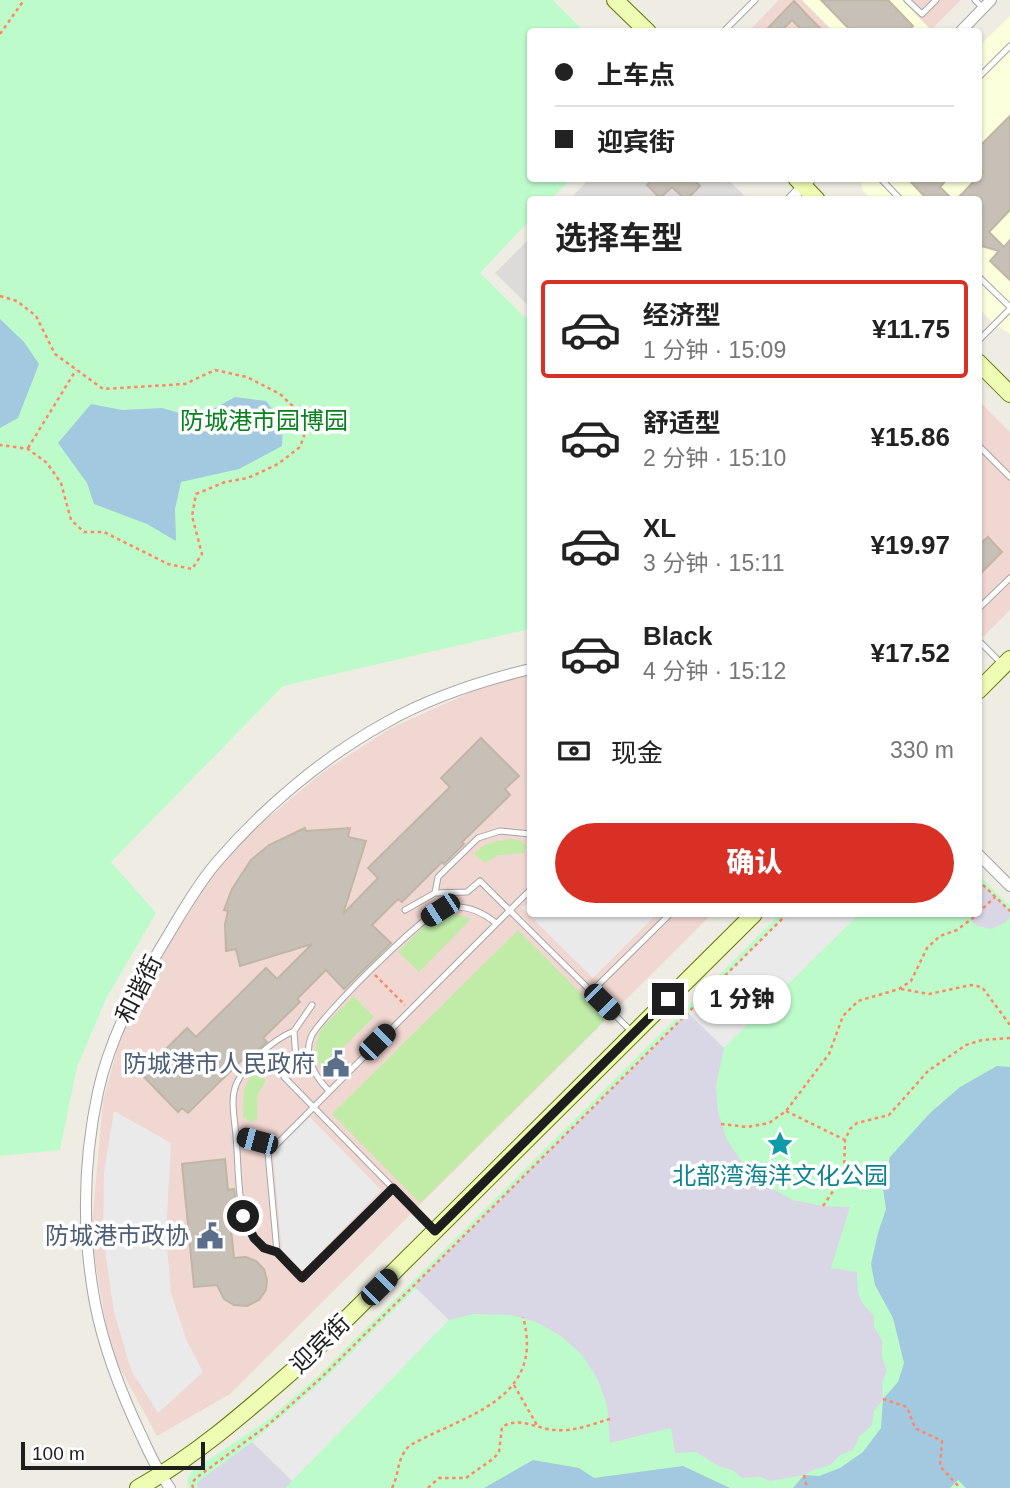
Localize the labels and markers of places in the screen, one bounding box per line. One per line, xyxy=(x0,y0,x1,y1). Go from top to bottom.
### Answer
public building icon: 防城港市人民政府 xyxy=(321,1049,351,1079)
place label: 防城港市人民政府 xyxy=(123,1050,315,1077)
place icon: 北部湾海洋文化公园 xyxy=(765,1129,795,1159)
place label: 北部湾海洋文化公园 xyxy=(672,1162,888,1189)
public building icon: 防城港市政协 xyxy=(195,1221,225,1251)
place label: 防城港市政协 xyxy=(45,1222,189,1249)

